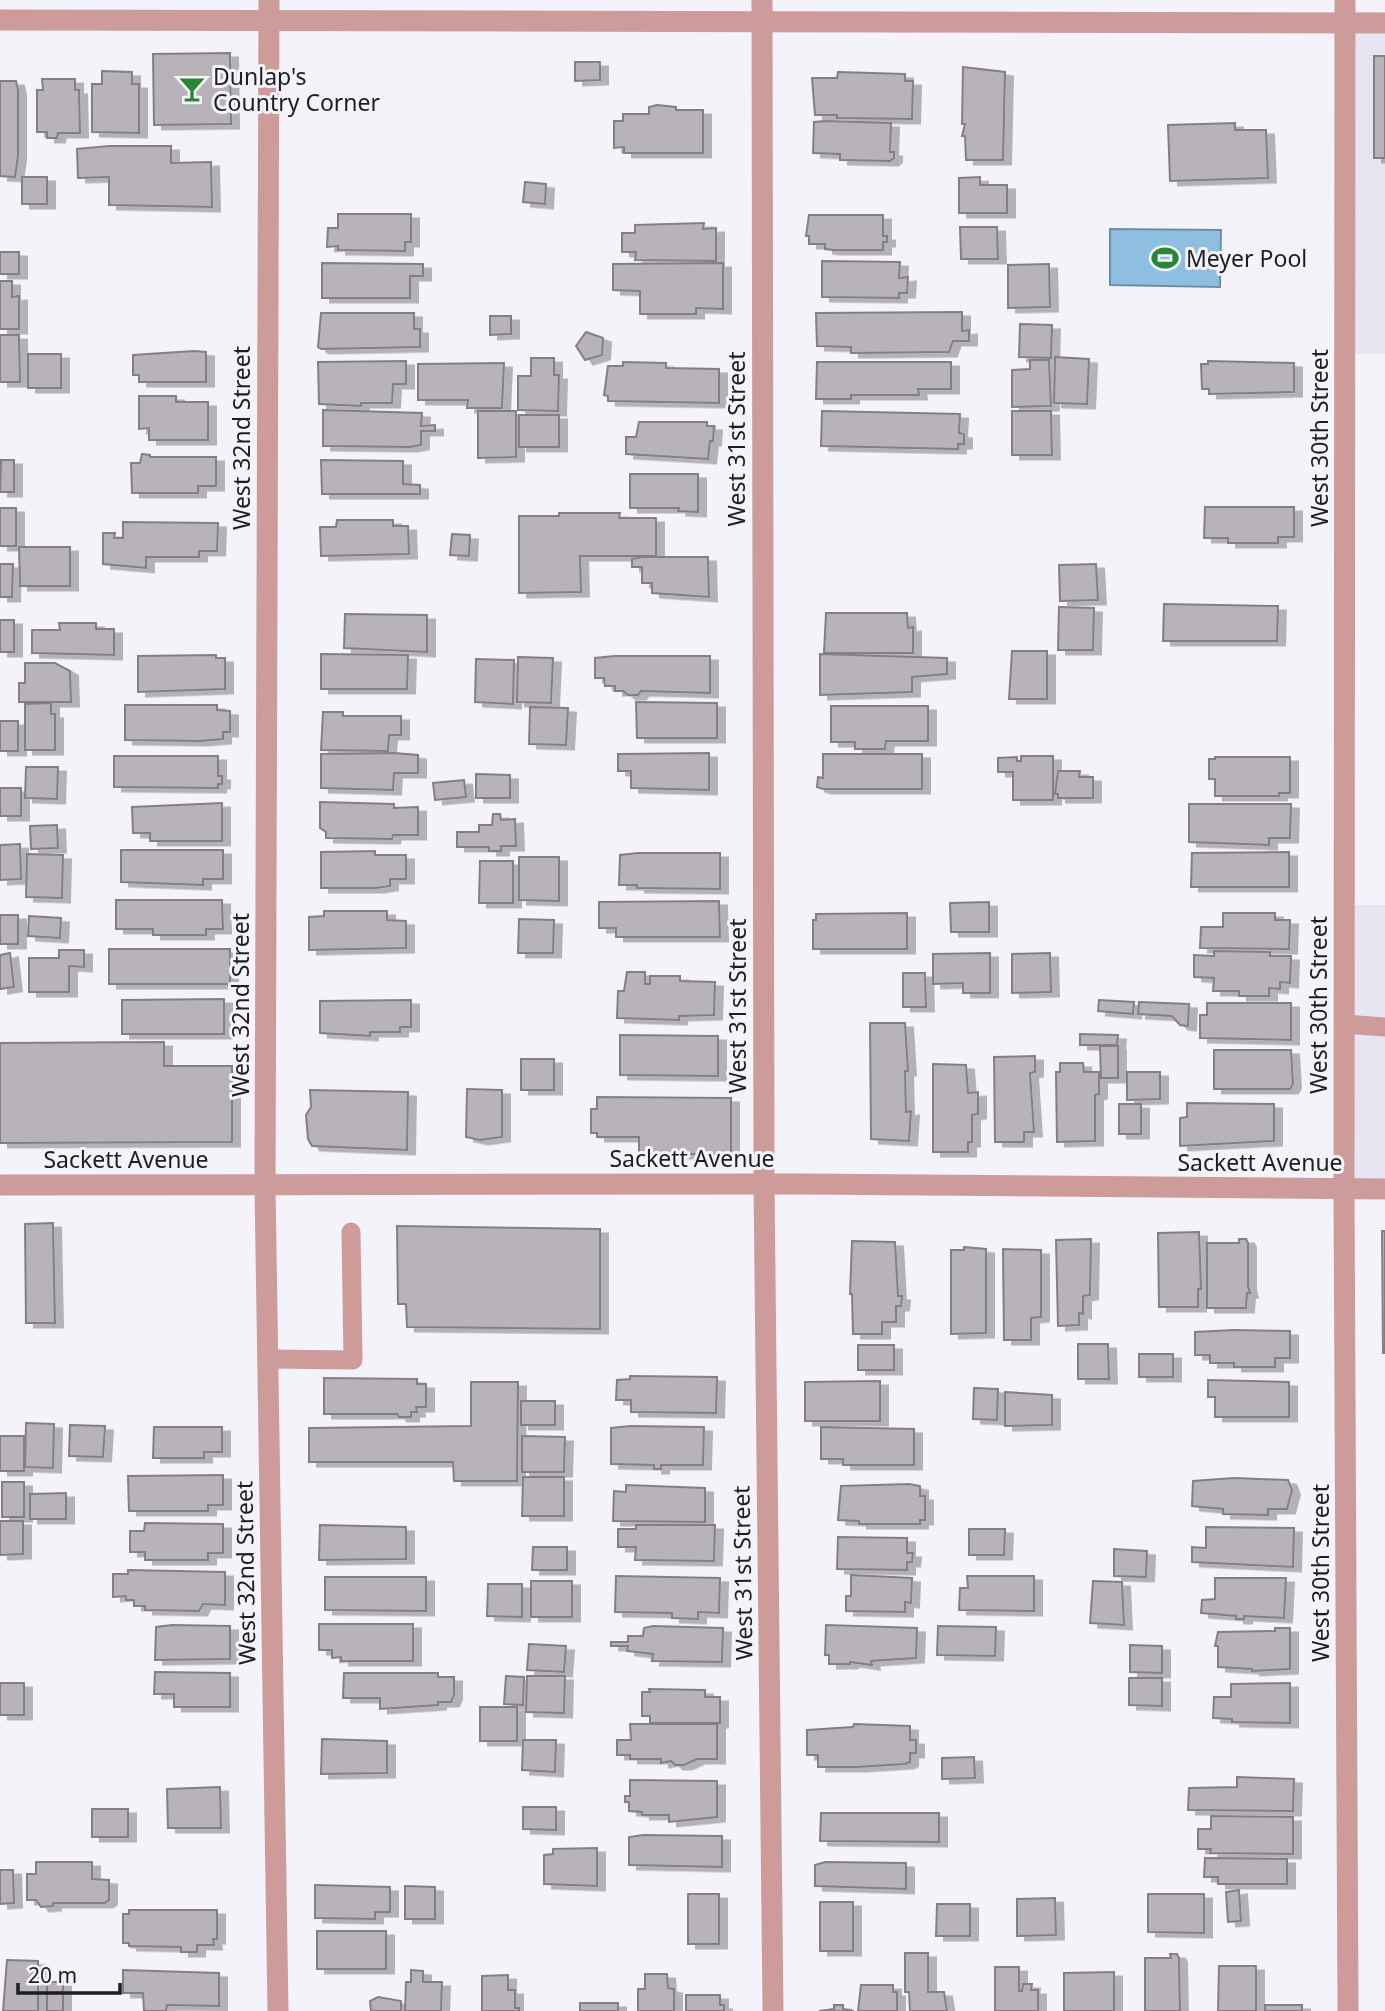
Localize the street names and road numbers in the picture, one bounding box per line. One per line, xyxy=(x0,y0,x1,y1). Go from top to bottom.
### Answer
street label: West 32nd Street xyxy=(225,346,257,530)
street label: West 30th Street xyxy=(1303,349,1335,527)
street label: West 31st Street xyxy=(720,351,752,527)
street label: West 32nd Street xyxy=(224,913,256,1097)
street label: West 30th Street xyxy=(1302,916,1334,1094)
street label: West 31st Street xyxy=(721,918,753,1094)
street label: Sackett Avenue xyxy=(609,1142,775,1174)
street label: Sackett Avenue xyxy=(43,1143,209,1175)
street label: Sackett Avenue xyxy=(1177,1146,1343,1178)
street label: West 32nd Street xyxy=(227,1481,263,1665)
street label: West 30th Street xyxy=(1304,1484,1336,1662)
street label: West 31st Street xyxy=(724,1485,760,1661)

